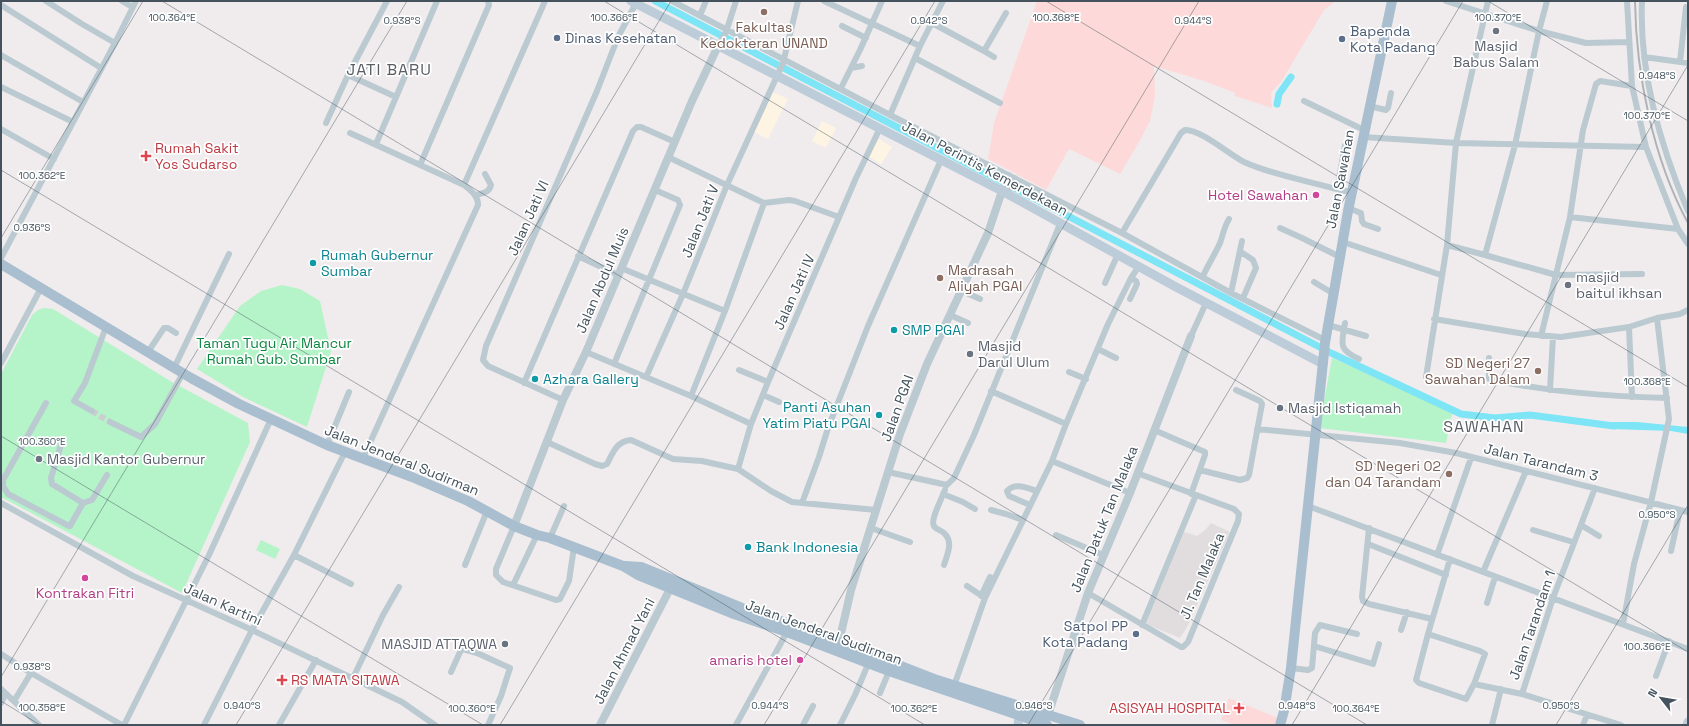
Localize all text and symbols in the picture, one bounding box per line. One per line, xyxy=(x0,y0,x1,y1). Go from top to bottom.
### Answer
marker: Fakultas Kedokteran UNAND xyxy=(759,7,769,17)
text: 100.364°E xyxy=(148,11,196,24)
text: 100.366°E xyxy=(590,11,638,24)
text: 100.368°E xyxy=(1032,11,1080,24)
text: 100.370°E xyxy=(1475,11,1522,24)
text: 0.938°S xyxy=(383,14,421,27)
text: 0.942°S xyxy=(910,14,948,27)
text: 0.944°S xyxy=(1174,14,1212,27)
place label: Fakultas Kedokteran UNAND xyxy=(700,18,828,52)
place label: Bapenda Kota Padang xyxy=(1350,22,1435,56)
marker: Masjid Babus Salam xyxy=(1491,26,1501,36)
place label: Dinas Kesehatan xyxy=(565,29,677,47)
marker: Dinas Kesehatan xyxy=(552,33,562,43)
marker: Bapenda Kota Padang xyxy=(1337,34,1347,44)
place label: Masjid Babus Salam xyxy=(1453,37,1539,71)
district label: JATI BARU xyxy=(346,59,432,80)
text: 0.948°S xyxy=(1638,69,1676,82)
text: 100.370°E xyxy=(1624,109,1671,122)
street label: Jalan Perintis Kemerdekaan xyxy=(899,117,1071,219)
street label: Jalan Sawahan xyxy=(1322,128,1358,230)
place label: Rumah Sakit Yos Sudarso xyxy=(155,139,239,173)
marker: Rumah Sakit Yos Sudarso xyxy=(140,150,152,162)
text: 100.362°E xyxy=(19,169,66,182)
street label: Jalan Jati VI xyxy=(503,178,553,258)
street label: Jalan Jati V xyxy=(677,182,723,260)
place label: Hotel Sawahan xyxy=(1208,186,1308,204)
marker: Hotel Sawahan xyxy=(1311,190,1321,200)
text: 0.936°S xyxy=(14,221,51,234)
street label: Jalan Abdul Muis xyxy=(572,224,632,336)
place label: Rumah Gubernur Sumbar xyxy=(321,246,433,280)
street label: Jalan Jati IV xyxy=(769,251,819,333)
marker: Rumah Gubernur Sumbar xyxy=(308,258,318,268)
place label: Madrasah Aliyah PGAI xyxy=(948,261,1022,295)
place label: masjid baitul ikhsan xyxy=(1576,268,1662,302)
marker: Madrasah Aliyah PGAI xyxy=(935,273,945,283)
marker: masjid baitul ikhsan xyxy=(1563,280,1573,290)
place label: SMP PGAI xyxy=(902,321,965,339)
marker: SMP PGAI xyxy=(889,325,899,335)
park label: Taman Tugu Air Mancur Rumah Gub. Sumbar xyxy=(196,334,352,368)
place label: Masjid Darul Ulum xyxy=(978,337,1050,371)
marker: Masjid Darul Ulum xyxy=(965,349,975,359)
place label: SD Negeri 27 Sawahan Dalam xyxy=(1425,354,1530,388)
marker: SD Negeri 27 Sawahan Dalam xyxy=(1533,366,1543,376)
place label: Azhara Gallery xyxy=(543,370,639,388)
street label: Jalan PGAI xyxy=(877,372,917,444)
marker: Azhara Gallery xyxy=(530,374,540,384)
text: 100.368°E xyxy=(1623,375,1671,388)
place label: Panti Asuhan Yatim Piatu PGAI xyxy=(763,398,871,432)
place label: Masjid Istiqamah xyxy=(1288,399,1401,417)
marker: Masjid Istiqamah xyxy=(1275,403,1285,413)
marker: Panti Asuhan Yatim Piatu PGAI xyxy=(874,410,884,420)
district label: SAWAHAN xyxy=(1443,416,1525,437)
street label: Jalan Jenderal Sudirman xyxy=(322,421,482,499)
text: 100.360°E xyxy=(18,435,66,448)
street label: Jalan Tarandam 3 xyxy=(1482,439,1600,485)
street label: Jalan Datuk Tan Malaka xyxy=(1066,443,1142,595)
place label: Masjid Kantor Gubernur xyxy=(47,450,205,468)
marker: Masjid Kantor Gubernur xyxy=(34,454,44,464)
place label: SD Negeri 02 dan 04 Tarandam xyxy=(1325,457,1441,491)
marker: SD Negeri 02 dan 04 Tarandam xyxy=(1444,469,1454,479)
text: 0.950°S xyxy=(1638,508,1676,521)
street label: Jl. Tan Malaka xyxy=(1176,530,1228,622)
place label: Bank Indonesia xyxy=(756,538,858,556)
marker: Bank Indonesia xyxy=(743,542,753,552)
street label: Jalan Tarandam 1 xyxy=(1505,568,1559,682)
marker: Kontrakan Fitri xyxy=(80,573,90,583)
street label: Jalan Kartini xyxy=(181,579,265,629)
place label: Kontrakan Fitri xyxy=(36,584,134,602)
street label: Jalan Ahmad Yani xyxy=(589,595,659,707)
street label: Jalan Jenderal Sudirman xyxy=(743,595,905,669)
place label: Satpol PP Kota Padang xyxy=(1043,617,1128,651)
marker: Satpol PP Kota Padang xyxy=(1131,629,1141,639)
place label: MASJID ATTAQWA xyxy=(381,635,497,653)
marker: MASJID ATTAQWA xyxy=(500,639,510,649)
text: 100.366°E xyxy=(1623,640,1671,653)
place label: amaris hotel xyxy=(709,651,792,669)
marker: amaris hotel xyxy=(795,655,805,665)
text: 0.938°S xyxy=(13,660,51,673)
place label: RS MATA SITAWA xyxy=(291,671,400,689)
marker: RS MATA SITAWA xyxy=(276,674,288,686)
north arrow xyxy=(1641,678,1681,718)
text: N xyxy=(1645,686,1660,700)
text: 0.940°S xyxy=(223,699,261,712)
text: 0.944°S xyxy=(751,699,789,712)
text: 0.946°S xyxy=(1015,699,1053,712)
place label: ASISYAH HOSPITAL xyxy=(1109,699,1230,717)
text: 0.948°S xyxy=(1278,699,1316,712)
text: 0.950°S xyxy=(1542,699,1580,712)
text: 100.358°E xyxy=(18,701,66,714)
text: 100.360°E xyxy=(448,702,496,715)
text: 100.362°E xyxy=(891,702,938,715)
marker: ASISYAH HOSPITAL xyxy=(1233,702,1245,714)
text: 100.364°E xyxy=(1332,702,1380,715)

